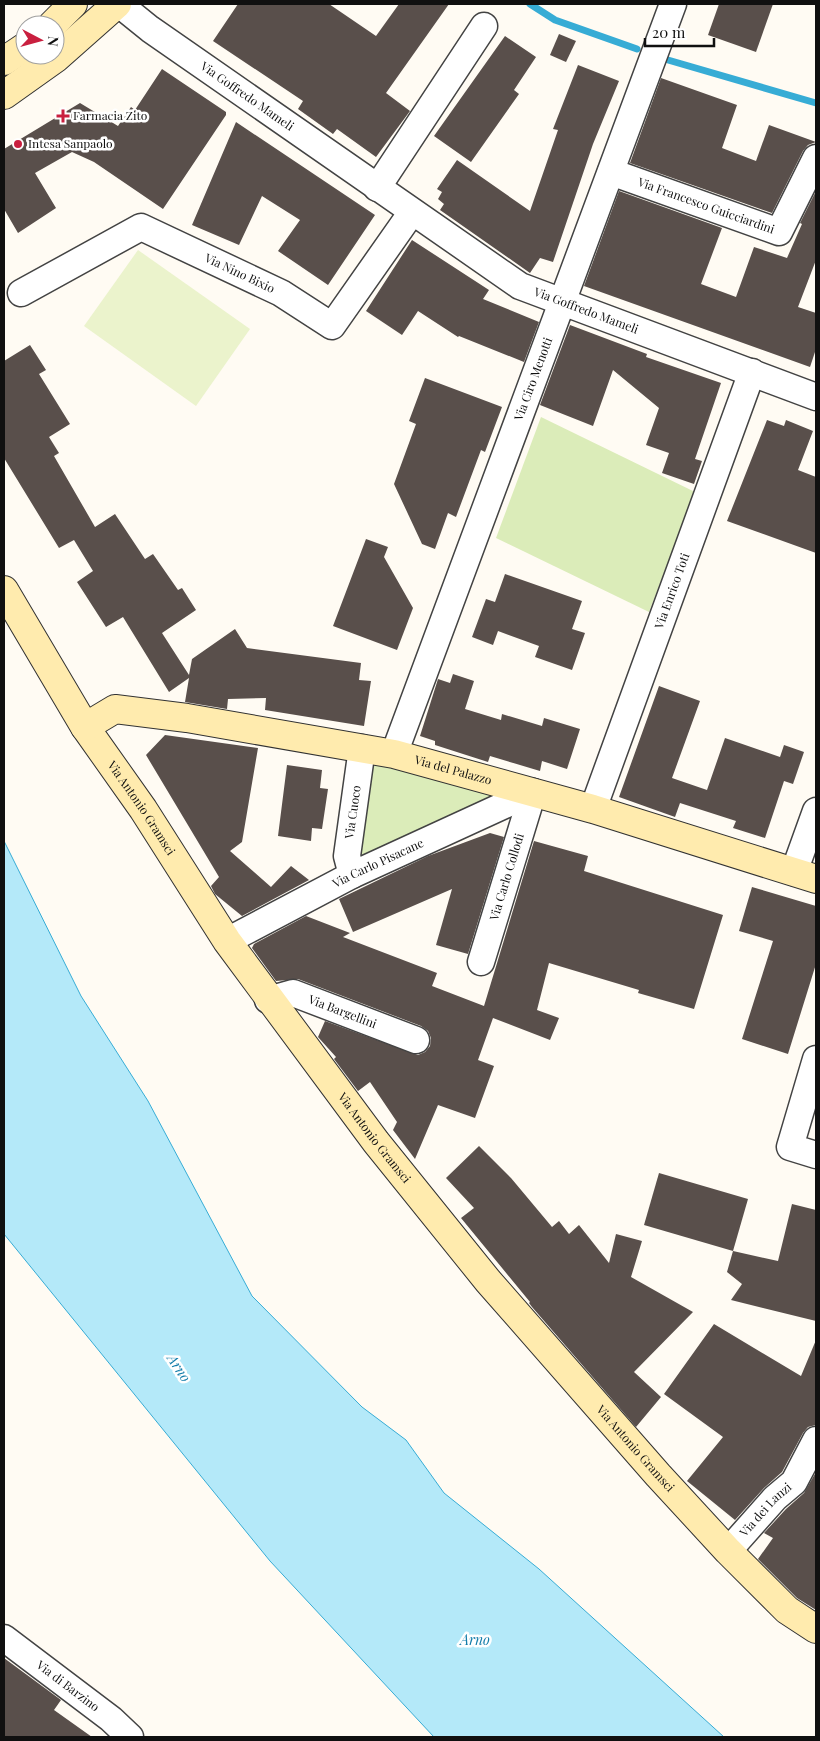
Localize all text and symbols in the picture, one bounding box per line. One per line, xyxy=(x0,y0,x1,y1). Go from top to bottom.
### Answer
north arrow xyxy=(15,15,65,65)
scale bar xyxy=(645,15,714,47)
text: 20 m xyxy=(652,22,686,42)
text: N xyxy=(43,35,63,47)
street label: Via Goffredo Mameli xyxy=(197,57,298,134)
place label: Farmacia Zito xyxy=(73,107,148,123)
marker: Farmacia Zito xyxy=(57,110,69,122)
place label: Intesa Sanpaolo xyxy=(28,135,113,151)
marker: Intesa Sanpaolo xyxy=(12,138,24,150)
street label: Via Francesco Guicciardini xyxy=(635,173,777,237)
street label: Via Nino Bixio xyxy=(202,249,278,296)
street label: Via Goffredo Mameli xyxy=(531,283,641,337)
street label: Via Ciro Menotti xyxy=(509,334,555,424)
street label: Via Enrico Toti xyxy=(650,550,693,632)
street label: Via del Palazzo xyxy=(412,751,494,788)
street label: Via Antonio Gramsci xyxy=(104,757,180,858)
street label: Via Cuoco xyxy=(340,784,364,841)
street label: Via Carlo Collodi xyxy=(485,831,527,923)
street label: Via Carlo Pisacane xyxy=(329,834,426,891)
street label: Via Bargellini xyxy=(306,990,380,1031)
street label: Via Antonio Gramsci xyxy=(334,1088,415,1186)
water label: Arno xyxy=(162,1348,196,1385)
street label: Via Antonio Gramsci xyxy=(593,1401,679,1495)
street label: Via dei Lanzi xyxy=(735,1478,795,1540)
water label: Arno xyxy=(458,1630,490,1649)
street label: Via di Barzino xyxy=(33,1656,103,1715)

